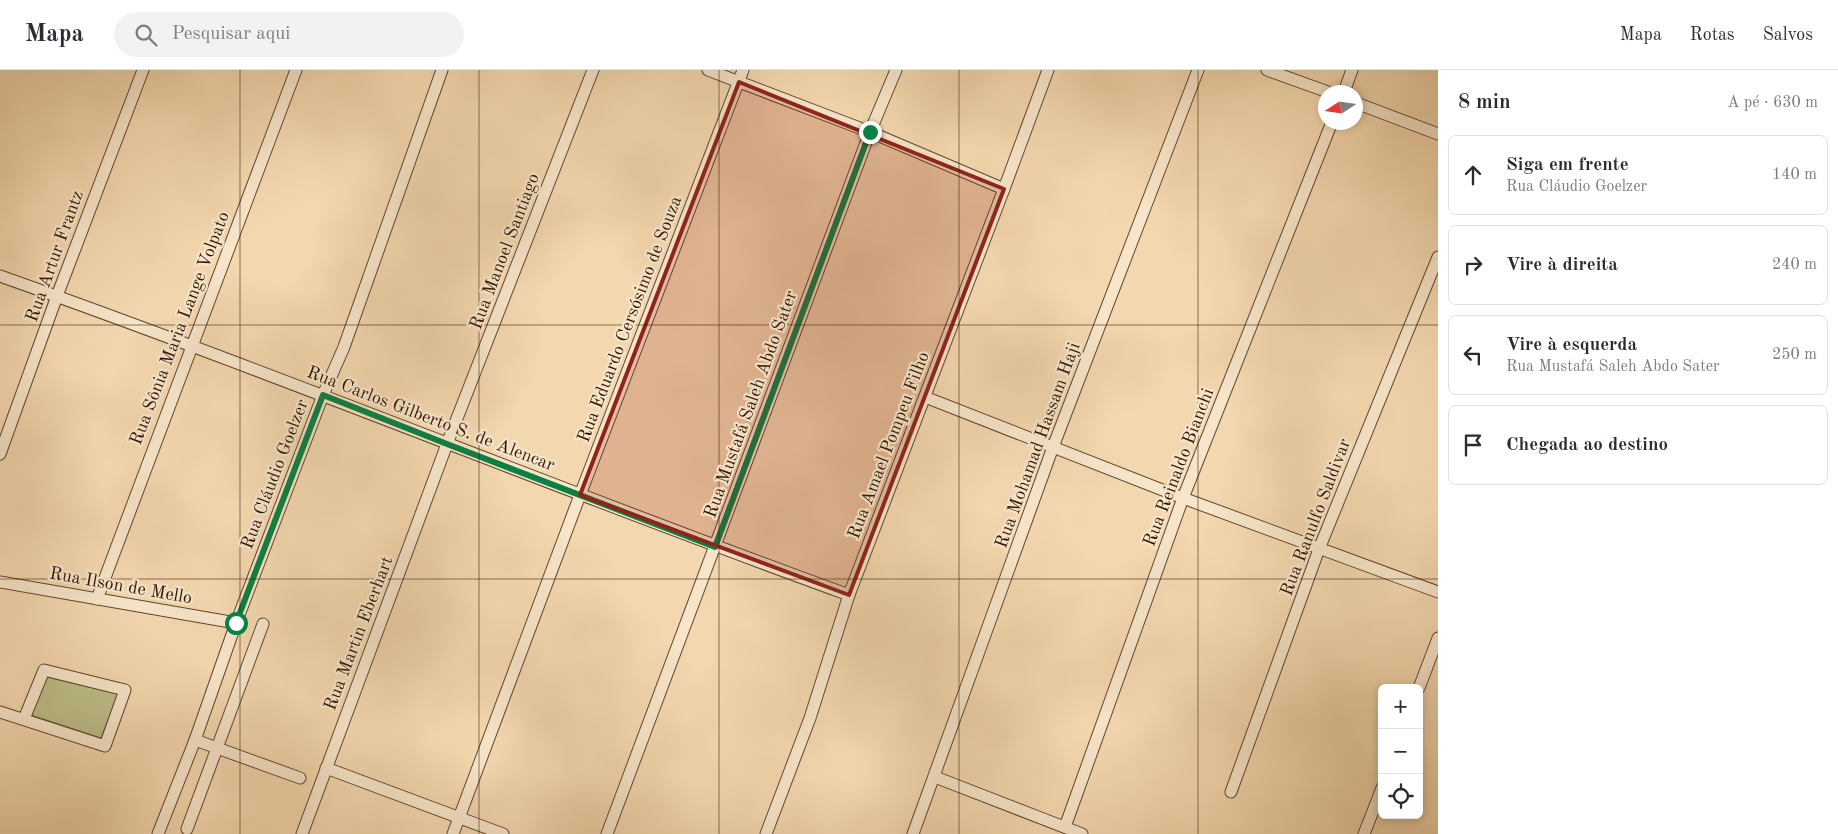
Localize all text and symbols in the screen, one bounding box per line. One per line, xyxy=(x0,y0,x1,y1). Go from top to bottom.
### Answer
search box xyxy=(114,12,464,57)
icon: search xyxy=(132,21,160,49)
text: Mapa xyxy=(25,23,84,47)
text: Pesquisar aqui xyxy=(172,25,291,44)
text: Mapa xyxy=(1620,26,1662,44)
text: Rotas xyxy=(1690,26,1735,44)
text: Salvos xyxy=(1763,26,1813,44)
north arrow xyxy=(1318,85,1363,130)
text: 8 min xyxy=(1458,92,1511,113)
text: A pé · 630 m xyxy=(1727,95,1818,111)
route end xyxy=(859,121,882,144)
text: Siga em frente xyxy=(1506,156,1629,175)
icon: ahead xyxy=(1459,161,1487,189)
text: 140 m xyxy=(1772,167,1817,183)
street label: Rua Manoel Santiago xyxy=(467,171,543,332)
text: Rua Cláudio Goelzer xyxy=(1506,179,1647,195)
street label: Rua Artur Frantz xyxy=(23,188,87,324)
street label: Rua Eduardo Cersósimo de Souza xyxy=(575,194,685,445)
street label: Rua Sônia Maria Lange Volpato xyxy=(127,209,233,447)
icon: right xyxy=(1459,251,1487,279)
text: Vire à direita xyxy=(1506,256,1618,275)
text: 240 m xyxy=(1772,257,1817,273)
street label: Rua Mustafá Saleh Abdo Sater xyxy=(701,288,801,520)
text: Vire à esquerda xyxy=(1506,336,1637,355)
street label: Rua Mohamad Hassam Haji xyxy=(992,340,1084,551)
icon: left xyxy=(1459,341,1487,369)
text: 250 m xyxy=(1772,347,1817,363)
street label: Rua Amael Pompeu Filho xyxy=(845,349,933,541)
text: Rua Mustafá Saleh Abdo Sater xyxy=(1506,359,1720,375)
street label: Rua Carlos Gilberto S. de Alencar xyxy=(304,363,558,475)
street label: Rua Reinaldo Bianchi xyxy=(1140,386,1217,549)
street label: Rua Cláudio Goelzer xyxy=(238,396,312,552)
icon: arrive xyxy=(1459,431,1487,459)
street label: Rua Ranulfo Saldivar xyxy=(1278,436,1354,598)
text: Chegada ao destino xyxy=(1506,436,1668,455)
street label: Rua Martin Eberhart xyxy=(321,554,397,713)
street label: Rua Ilson de Mello xyxy=(48,565,194,607)
route start xyxy=(225,612,248,635)
map controls xyxy=(1378,684,1423,819)
button: + xyxy=(1378,684,1423,729)
button: − xyxy=(1378,729,1423,774)
button: locate xyxy=(1378,774,1423,819)

